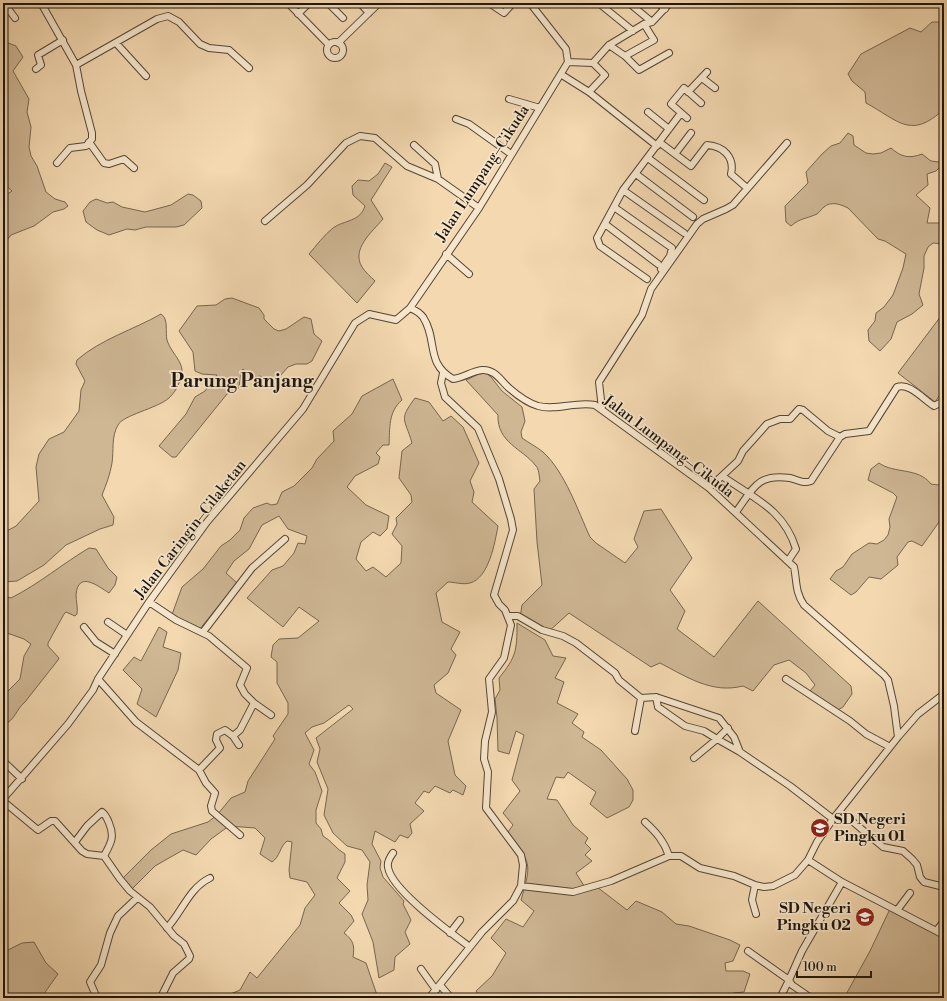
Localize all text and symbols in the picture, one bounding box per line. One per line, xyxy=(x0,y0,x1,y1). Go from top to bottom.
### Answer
street label: Jalan Lumpang–Cikuda xyxy=(431,101,534,246)
district label: Parung Panjang xyxy=(170,369,315,393)
street label: Jalan Lumpang–Cikuda xyxy=(599,390,738,502)
street label: Jalan Caringin–Cilaketan xyxy=(130,456,251,603)
place label: SD Negeri Pingku 01 xyxy=(834,810,907,846)
school or university icon: SD Negeri Pingku 01 xyxy=(809,817,831,839)
place label: SD Negeri Pingku 02 xyxy=(777,899,851,935)
school or university icon: SD Negeri Pingku 02 xyxy=(854,906,876,928)
scale bar xyxy=(797,953,871,979)
text: 100 m xyxy=(803,960,837,975)

